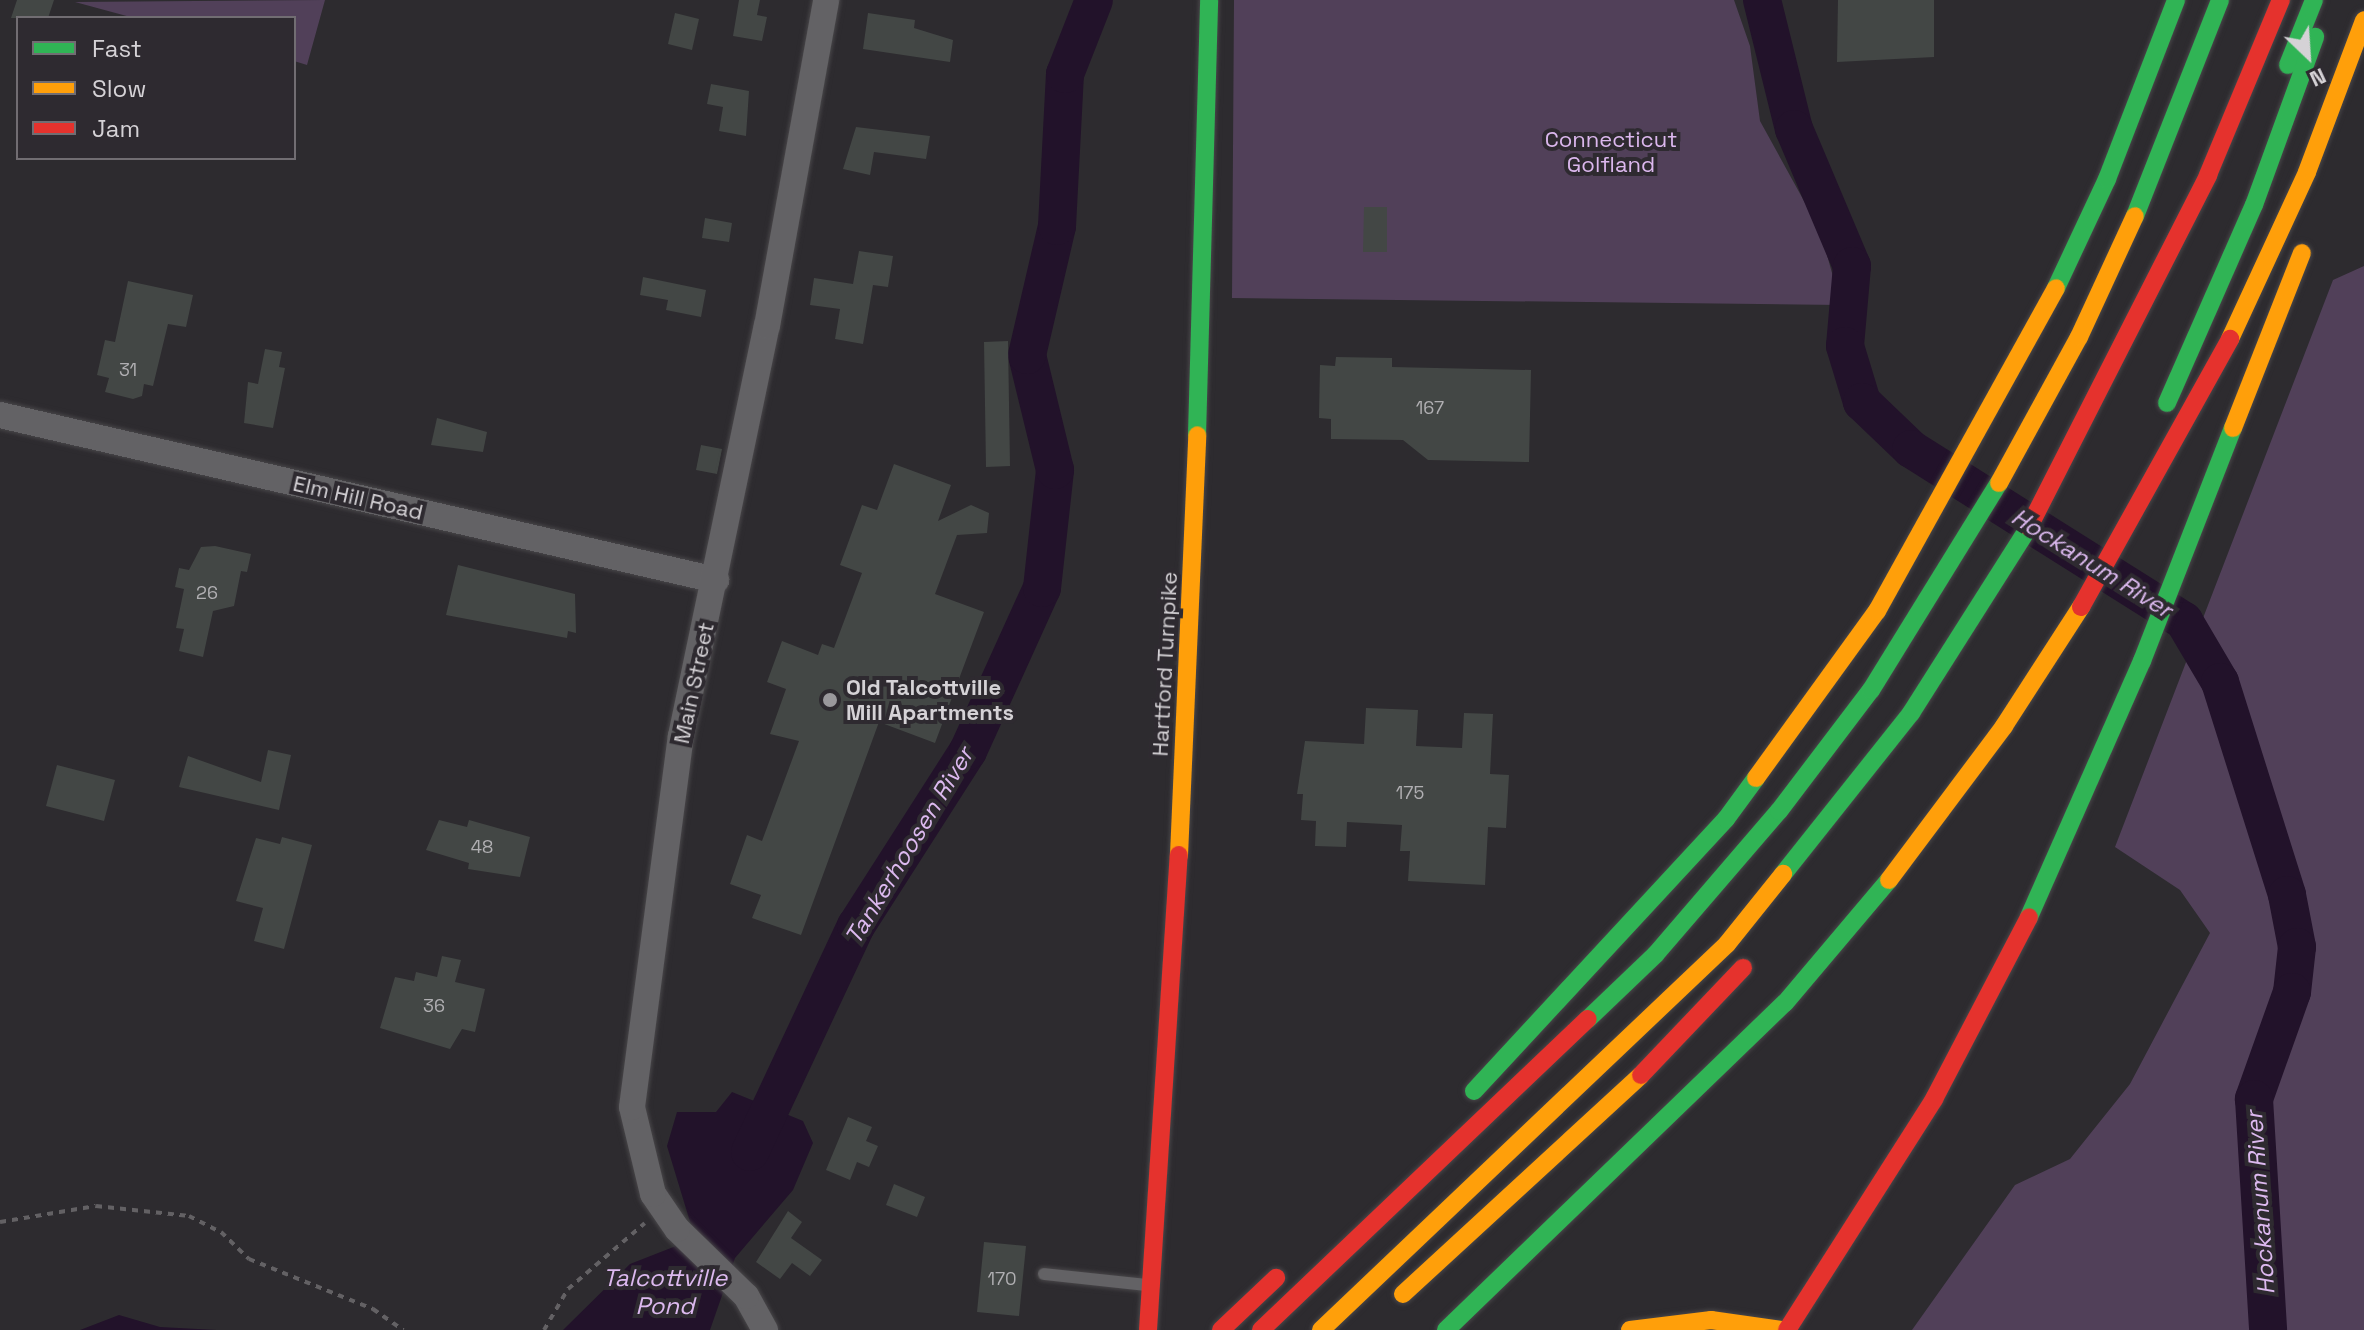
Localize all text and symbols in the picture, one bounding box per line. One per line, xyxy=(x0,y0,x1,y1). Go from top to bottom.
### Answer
legend xyxy=(16,16,296,160)
north arrow xyxy=(2268,16,2348,96)
text: Fast xyxy=(92,33,142,64)
text: N xyxy=(2306,62,2331,94)
text: Slow xyxy=(92,73,146,104)
text: Jam xyxy=(92,113,140,144)
park label: Connecticut Golfland xyxy=(1545,126,1677,178)
house number: 31 xyxy=(119,359,137,381)
house number: 167 xyxy=(1416,397,1444,419)
street label: Elm Hill Road xyxy=(290,470,426,526)
water label: Hockanum River xyxy=(2006,502,2178,624)
street label: Hartford Turnpike xyxy=(1147,571,1183,757)
house number: 26 xyxy=(196,582,218,604)
street label: Main Street xyxy=(668,620,720,746)
place label: Old Talcottville Mill Apartments xyxy=(846,674,1014,726)
marker: Old Talcottville Mill Apartments xyxy=(821,691,839,709)
water label: Tankerhoosen River xyxy=(839,742,979,950)
house number: 175 xyxy=(1396,782,1424,804)
house number: 48 xyxy=(471,836,493,858)
house number: 36 xyxy=(423,995,445,1017)
water label: Hockanum River xyxy=(2239,1110,2281,1296)
water label: Talcottville Pond xyxy=(603,1264,727,1320)
house number: 170 xyxy=(987,1268,1017,1290)

